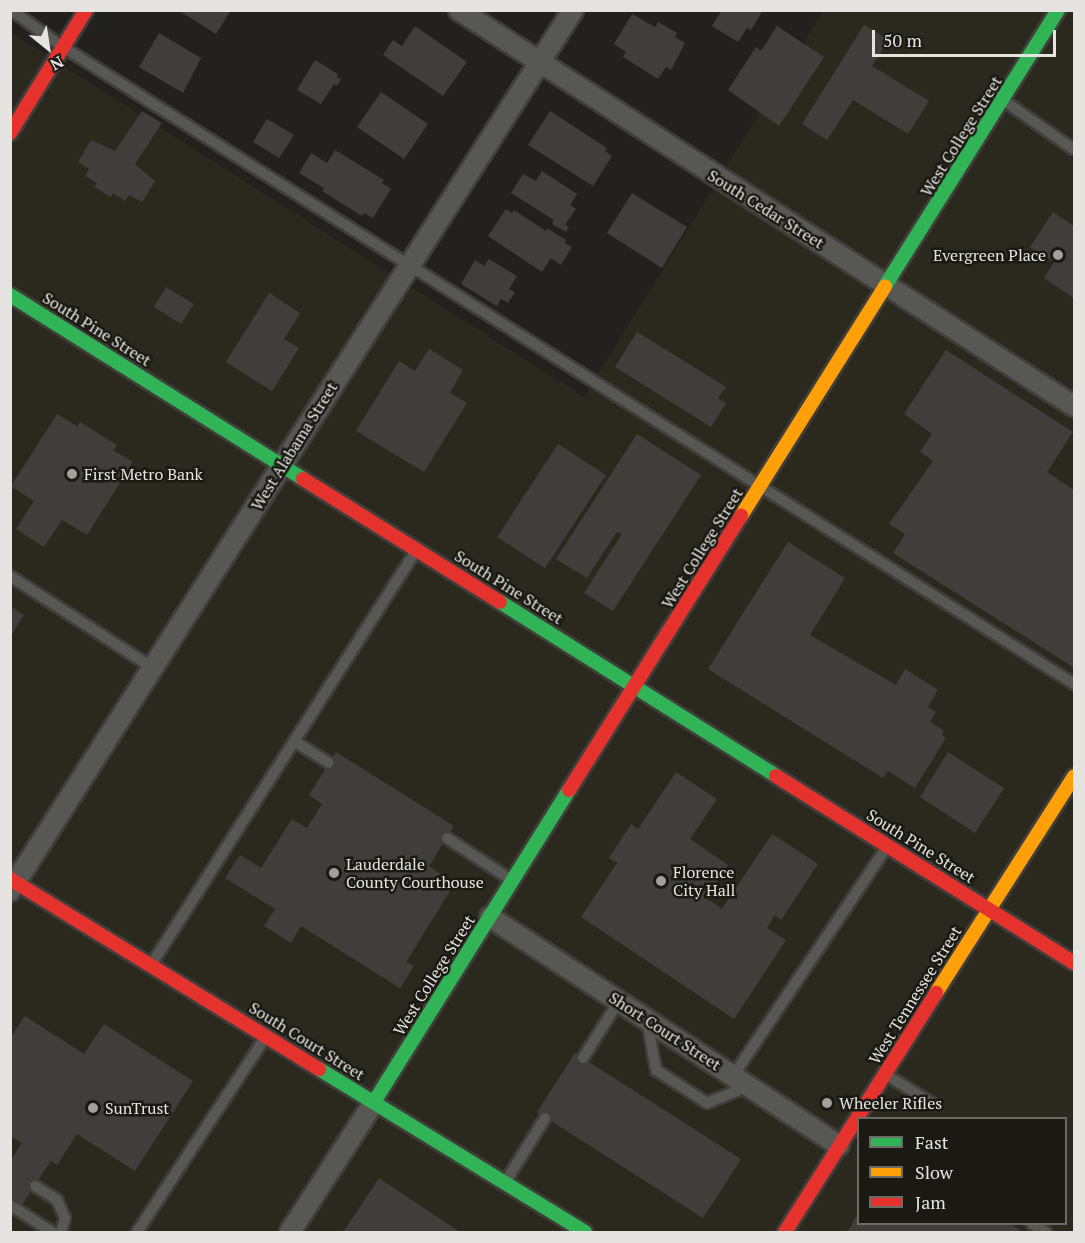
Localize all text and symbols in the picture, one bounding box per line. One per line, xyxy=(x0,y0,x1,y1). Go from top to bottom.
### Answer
north arrow xyxy=(18,18,78,78)
scale bar xyxy=(875,18,1060,56)
text: 50 m xyxy=(883,28,922,52)
text: N xyxy=(46,51,68,76)
street label: West College Street xyxy=(916,72,1006,200)
street label: South Cedar Street xyxy=(704,165,828,253)
place label: Evergreen Place xyxy=(933,245,1046,265)
marker: Evergreen Place xyxy=(1051,248,1065,262)
street label: South Pine Street xyxy=(39,288,155,370)
street label: West Alabama Street xyxy=(247,378,341,514)
place label: First Metro Bank xyxy=(84,464,203,484)
marker: First Metro Bank xyxy=(65,467,79,481)
street label: West College Street xyxy=(657,484,747,612)
street label: South Pine Street xyxy=(451,546,567,628)
street label: South Pine Street xyxy=(863,805,979,887)
place label: Lauderdale County Courthouse xyxy=(346,854,484,892)
place label: Florence City Hall xyxy=(673,862,735,900)
marker: Lauderdale County Courthouse xyxy=(327,866,341,880)
marker: Florence City Hall xyxy=(654,874,668,888)
street label: West College Street xyxy=(389,911,479,1039)
street label: West Tennessee Street xyxy=(865,922,965,1068)
street label: Short Court Street xyxy=(606,988,724,1074)
street label: South Court Street xyxy=(246,998,368,1084)
place label: Wheeler Rifles xyxy=(839,1093,942,1113)
marker: Wheeler Rifles xyxy=(820,1096,834,1110)
place label: SunTrust xyxy=(105,1098,169,1118)
marker: SunTrust xyxy=(86,1101,100,1115)
legend xyxy=(857,1117,1067,1225)
text: Fast xyxy=(915,1130,948,1154)
text: Slow xyxy=(915,1160,953,1184)
text: Jam xyxy=(915,1190,946,1214)

